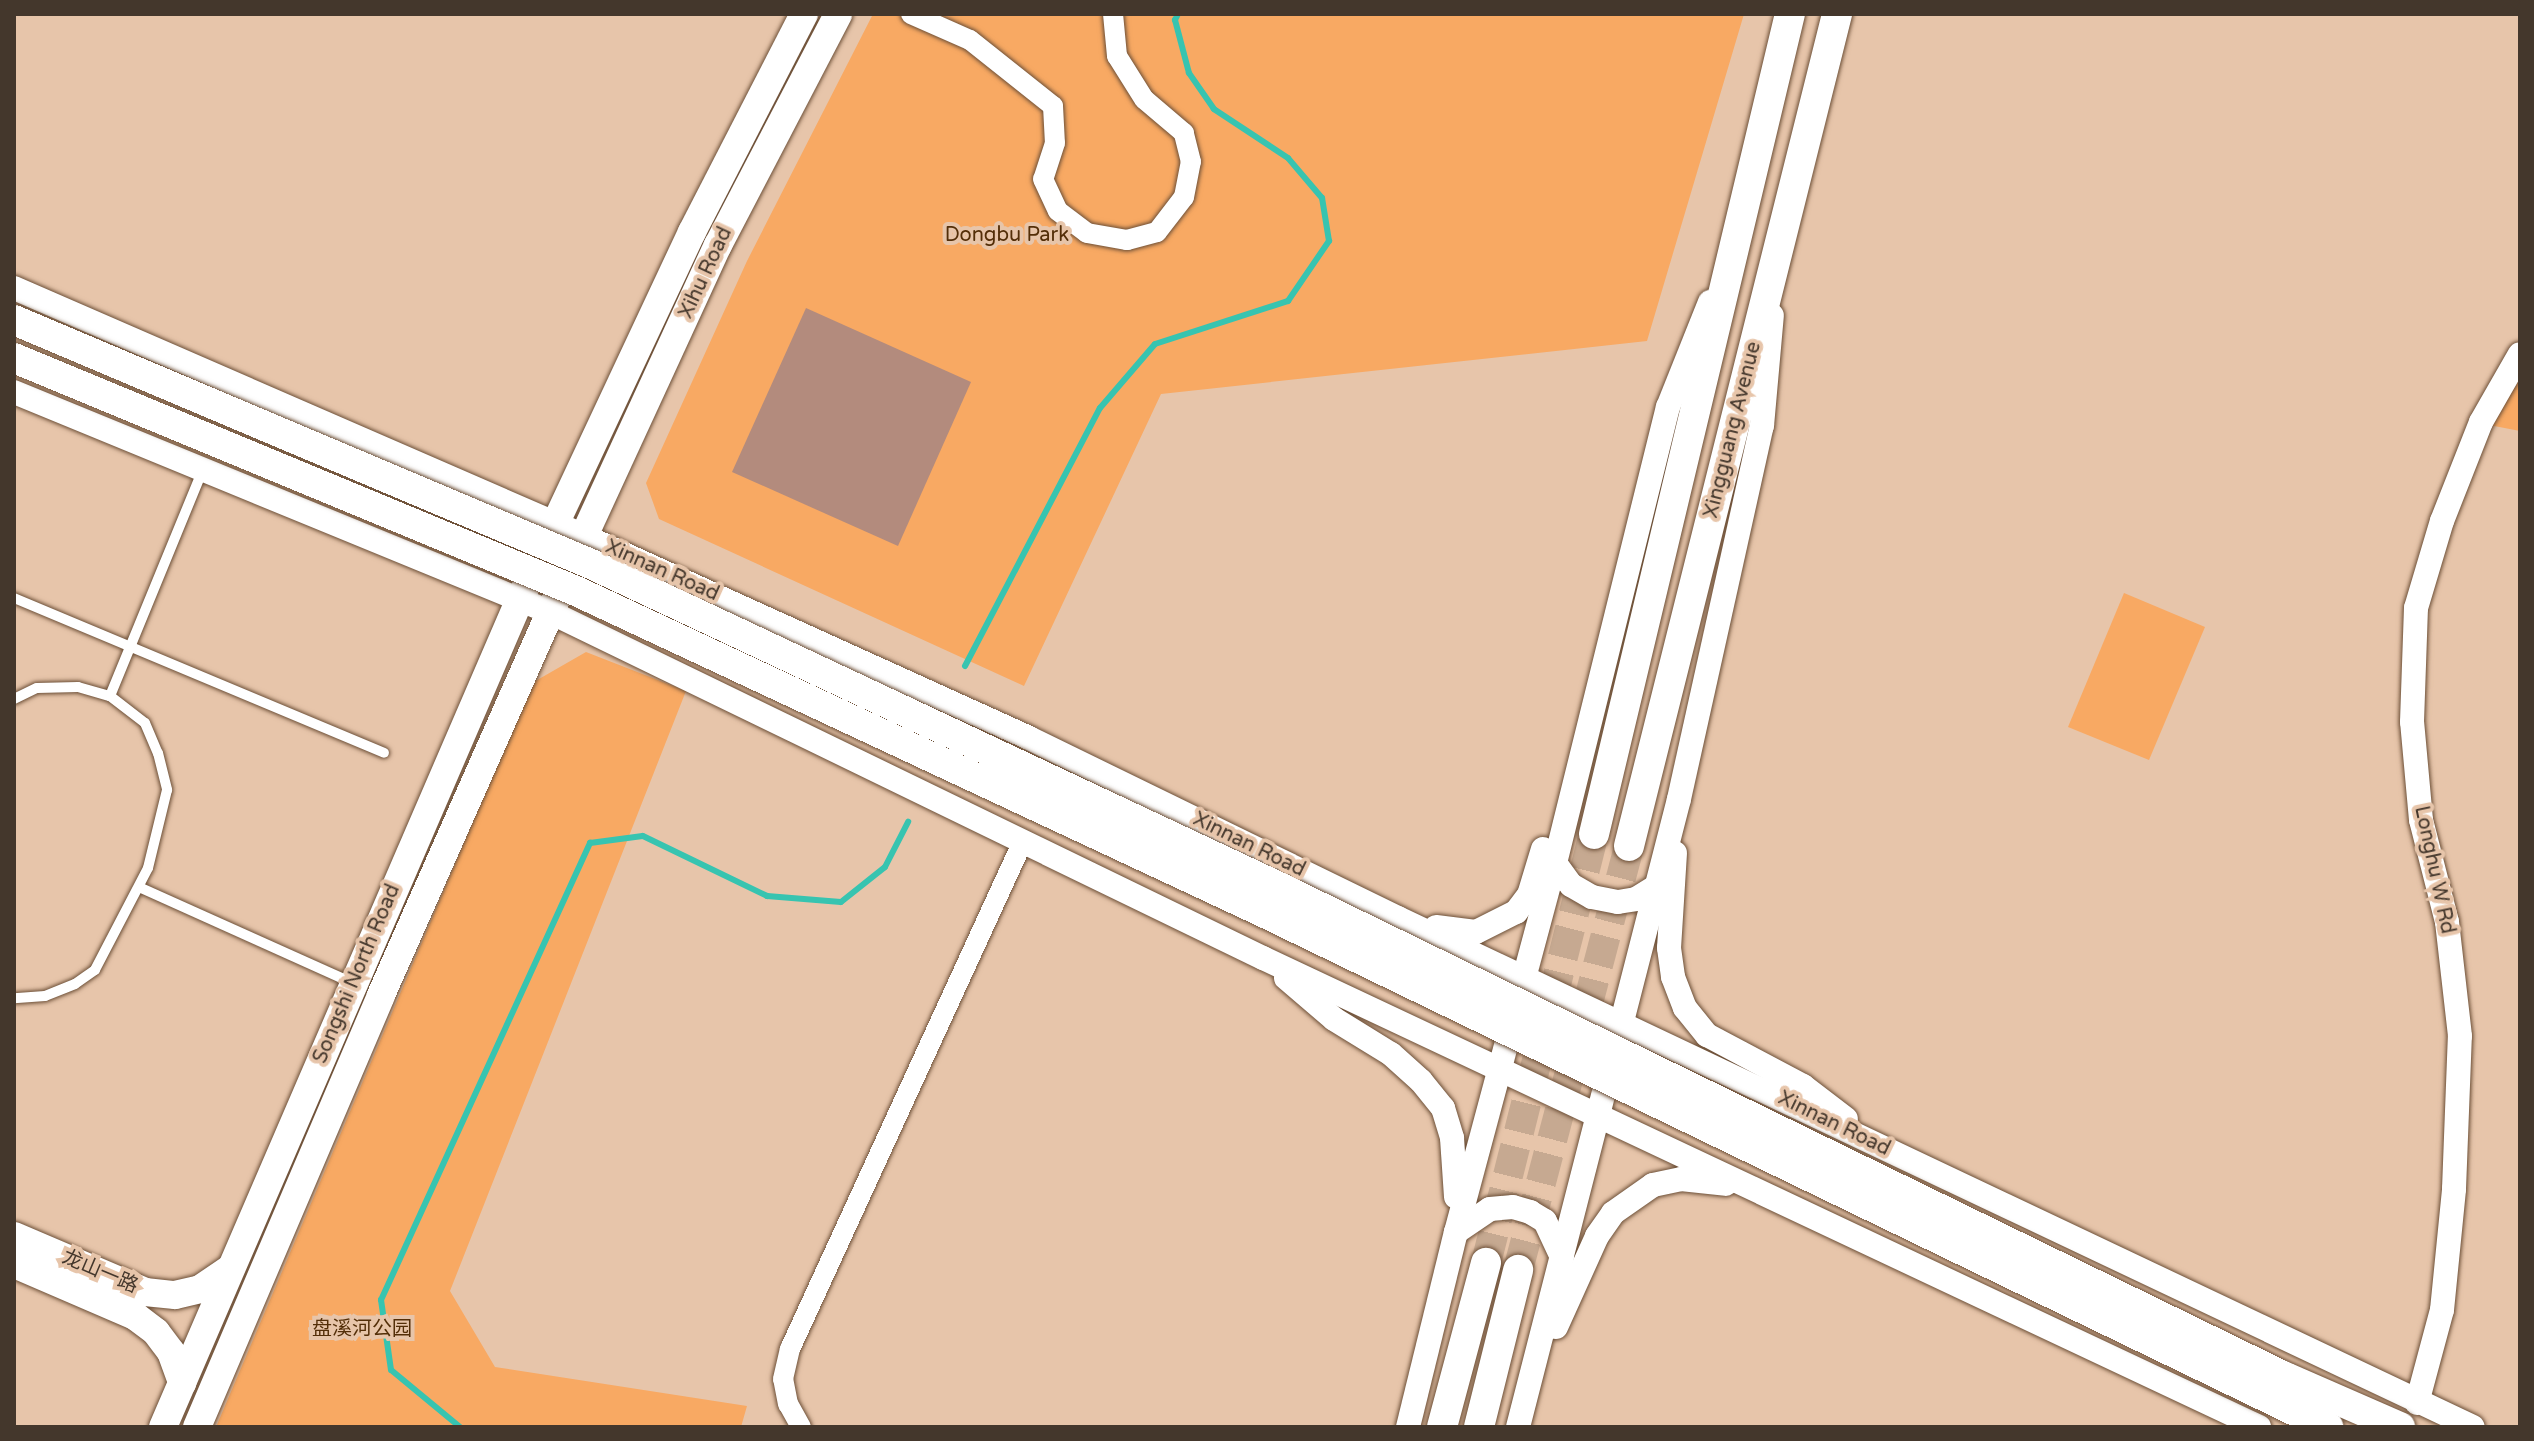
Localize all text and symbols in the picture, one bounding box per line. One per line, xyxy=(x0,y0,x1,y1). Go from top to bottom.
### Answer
street label: Xihu Road xyxy=(674,223,738,323)
park label: Dongbu Park xyxy=(945,223,1069,247)
street label: Xingguang Avenue xyxy=(1699,339,1767,521)
street label: Xinnan Road xyxy=(602,535,722,607)
street label: Longhu W Rd xyxy=(2409,804,2459,936)
street label: Xinnan Road xyxy=(1189,808,1309,882)
street label: Songshi North Road xyxy=(308,881,406,1067)
street label: Xinnan Road xyxy=(1774,1087,1894,1161)
street label: 龙山一路 xyxy=(58,1245,142,1299)
park label: 盘溪河公园 xyxy=(312,1317,412,1341)

